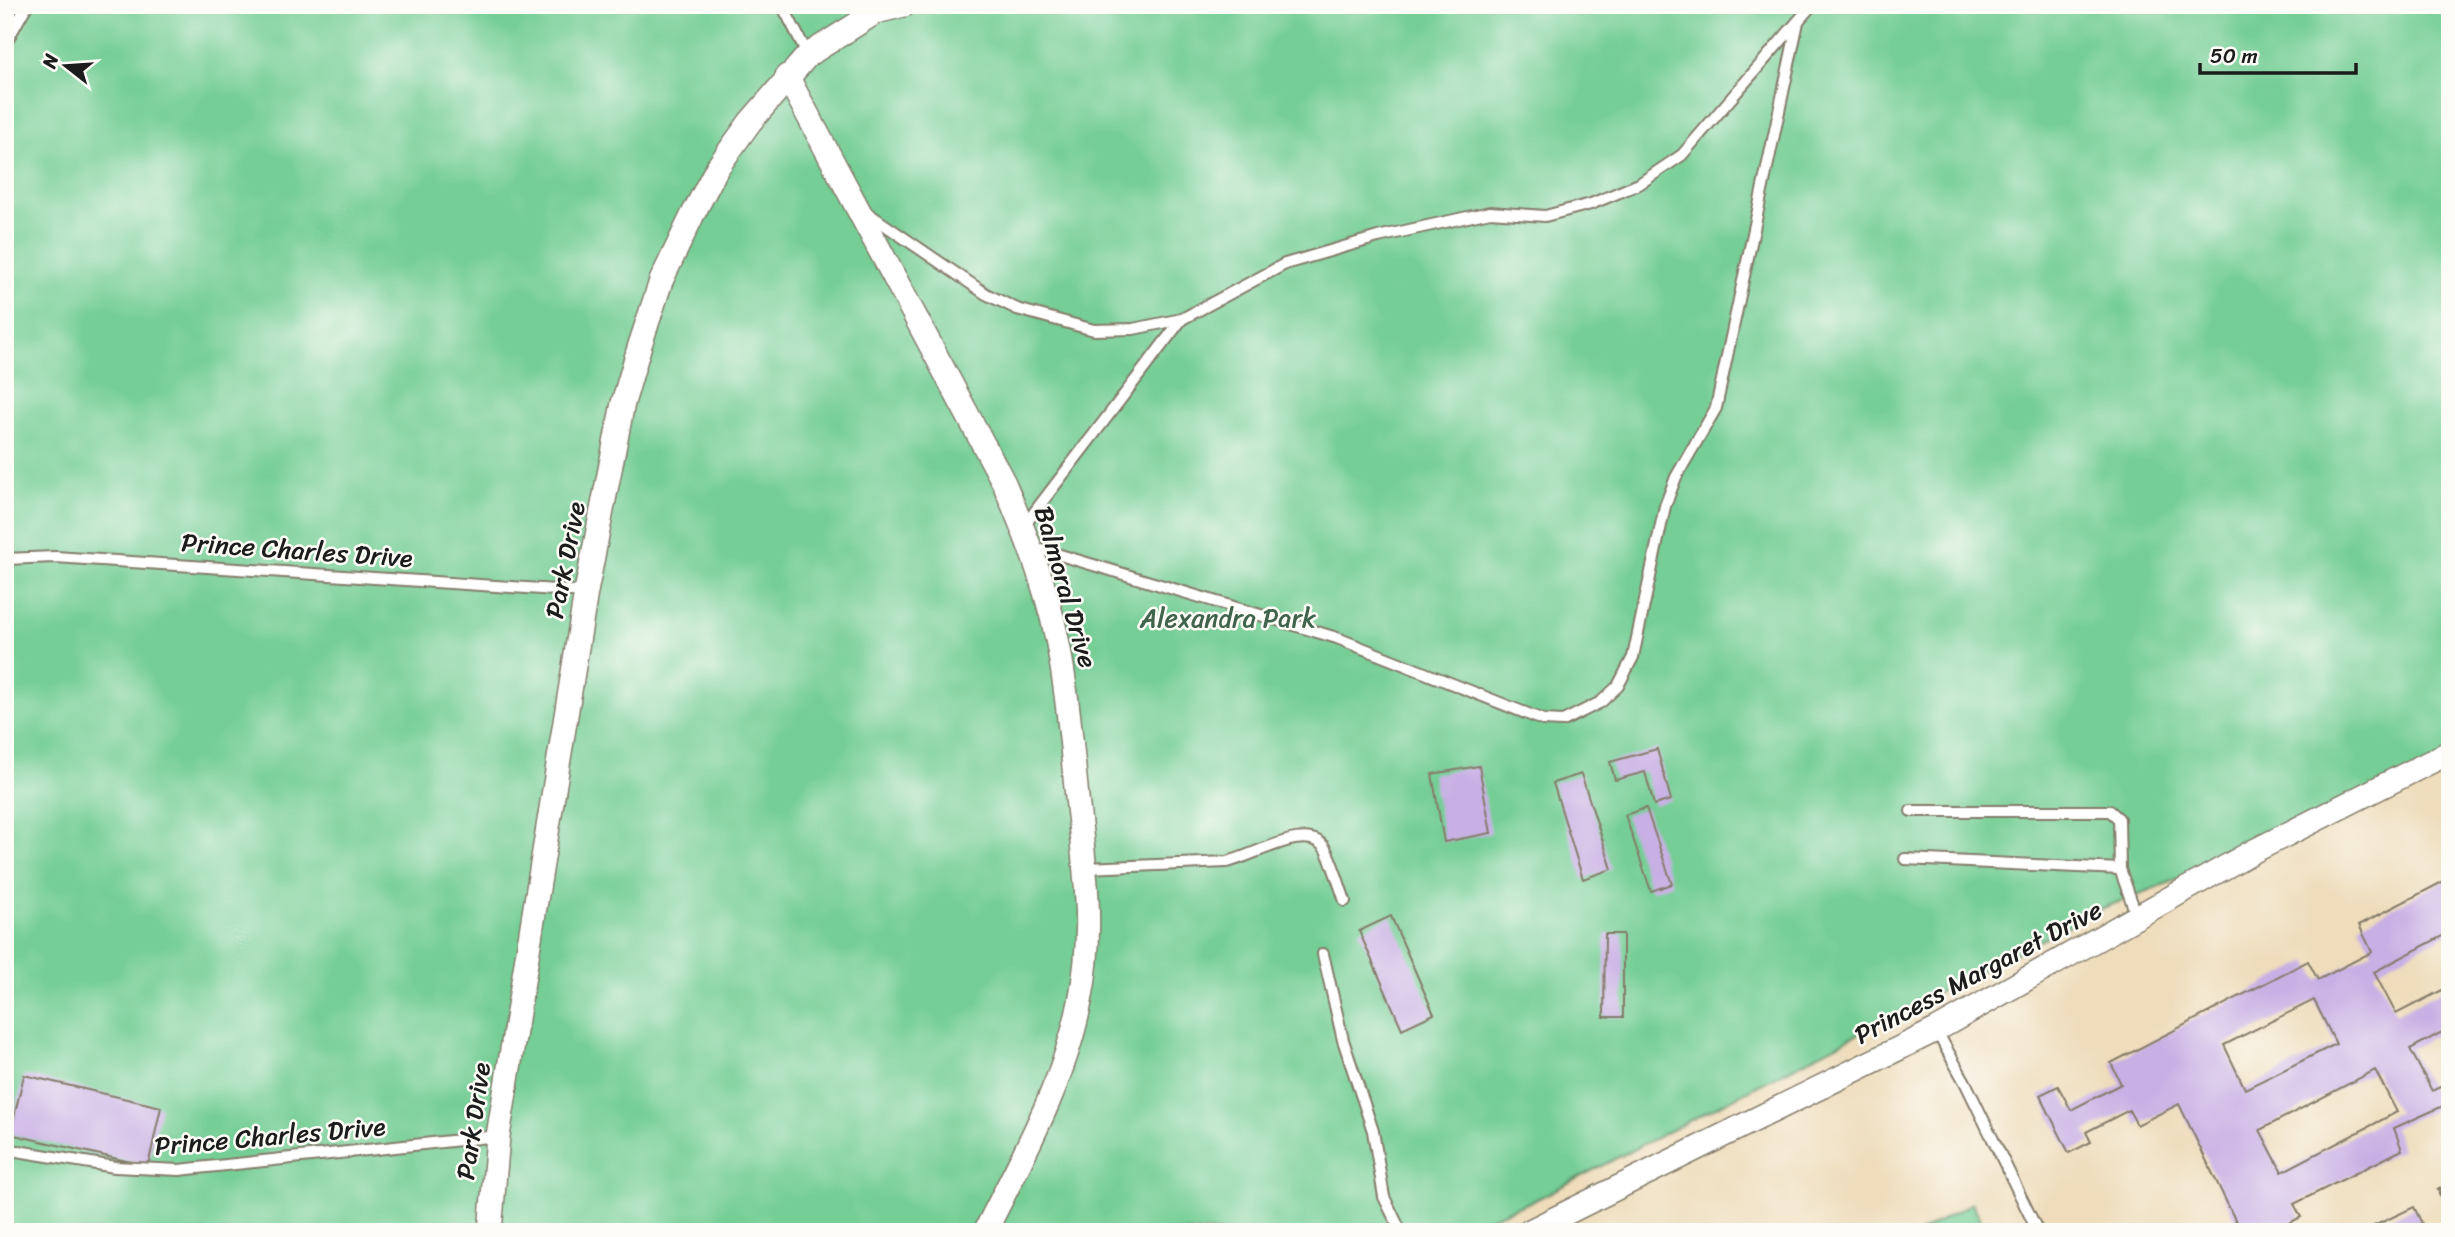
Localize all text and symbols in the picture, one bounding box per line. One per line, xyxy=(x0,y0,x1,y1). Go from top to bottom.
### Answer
north arrow xyxy=(32,32,102,102)
scale bar xyxy=(2200,32,2355,76)
text: 50 m xyxy=(2210,37,2258,75)
text: N xyxy=(32,49,68,73)
street label: Park Drive xyxy=(531,497,599,622)
street label: Balmoral Drive xyxy=(1021,501,1111,673)
street label: Prince Charles Drive xyxy=(180,519,415,581)
park label: Alexandra Park xyxy=(1139,595,1316,641)
street label: Princess Margaret Drive xyxy=(1845,887,2111,1057)
street label: Park Drive xyxy=(442,1059,504,1183)
street label: Prince Charles Drive xyxy=(153,1103,388,1169)

